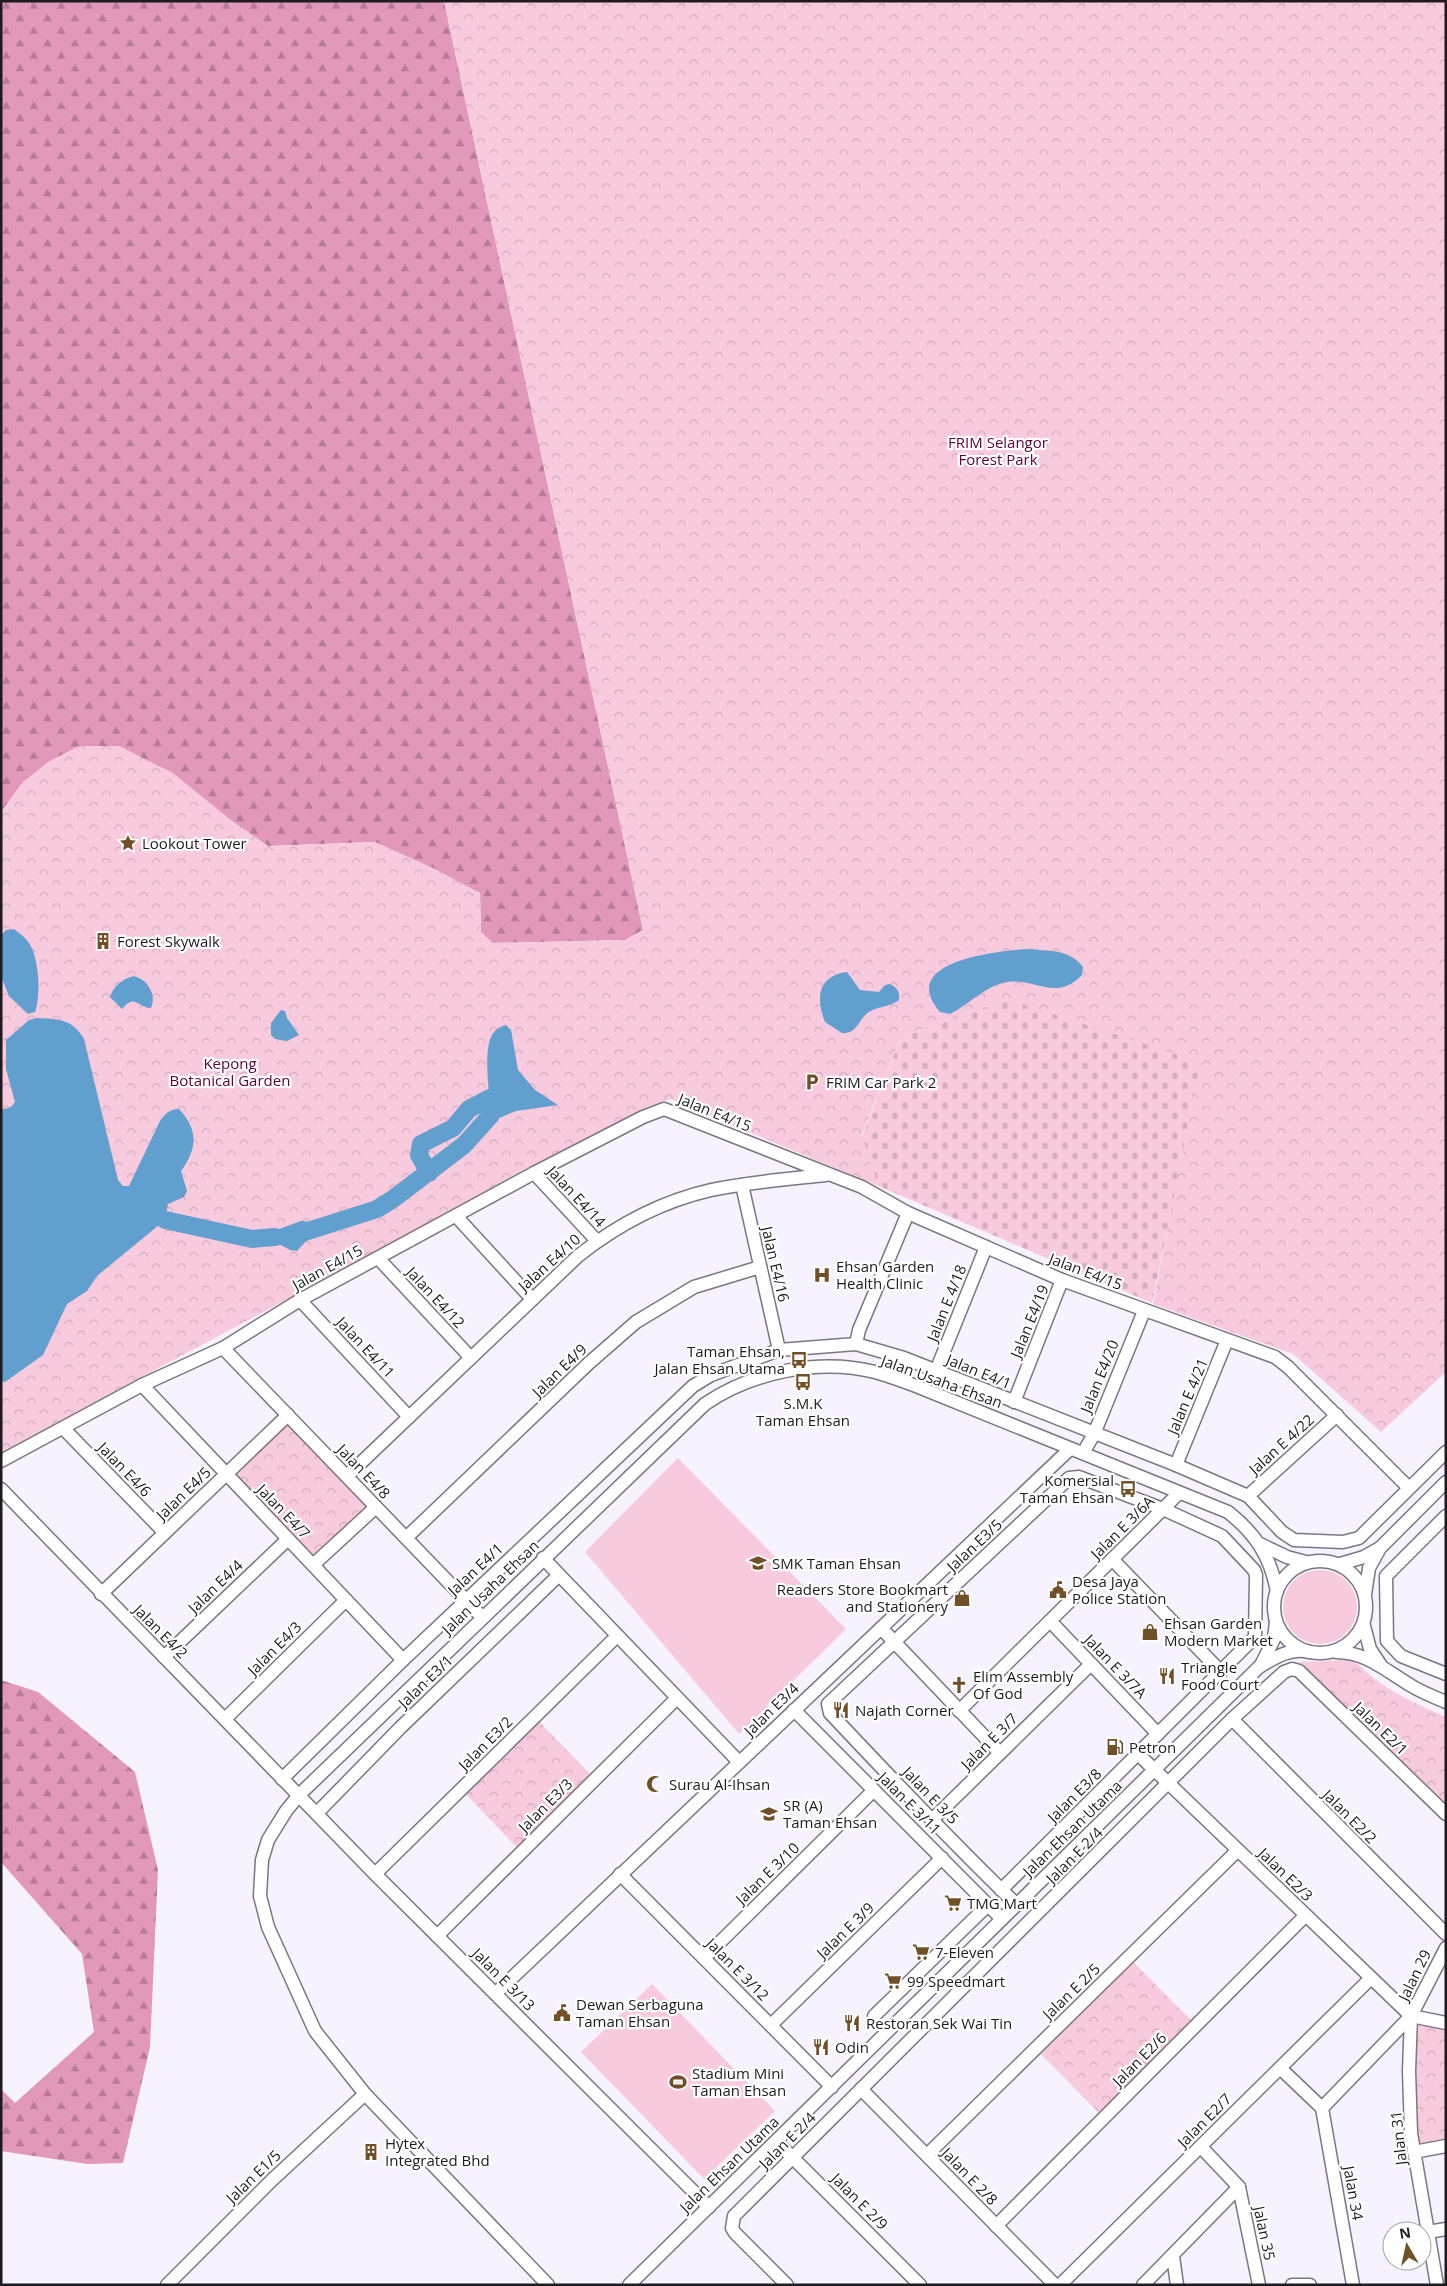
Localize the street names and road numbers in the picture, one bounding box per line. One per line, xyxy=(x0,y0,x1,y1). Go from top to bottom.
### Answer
street label: Jalan E4/15 xyxy=(674,1088,755,1136)
street label: Jalan E4/14 xyxy=(542,1160,611,1231)
street label: Jalan E4/16 xyxy=(757,1222,794,1304)
street label: Jalan E4/10 xyxy=(512,1229,584,1297)
street label: Jalan E4/15 xyxy=(287,1240,366,1295)
street label: Jalan E4/15 xyxy=(1045,1247,1126,1294)
street label: Jalan E4/12 xyxy=(401,1261,470,1332)
street label: Jalan E 4/18 xyxy=(921,1262,970,1346)
street label: Jalan E4/19 xyxy=(1005,1281,1053,1362)
street label: Jalan E4/11 xyxy=(331,1311,400,1382)
street label: Jalan E4/20 xyxy=(1075,1336,1123,1417)
street label: Jalan E4/9 xyxy=(526,1339,591,1402)
street label: Jalan E4/1 xyxy=(942,1348,1015,1393)
street label: Jalan Usaha Ehsan xyxy=(877,1349,1005,1412)
street label: Jalan E 4/21 xyxy=(1161,1355,1212,1439)
street label: Jalan E 4/22 xyxy=(1243,1409,1318,1480)
street label: Jalan E4/6 xyxy=(93,1436,156,1501)
street label: Jalan E4/8 xyxy=(332,1438,395,1503)
street label: Jalan E4/5 xyxy=(150,1462,215,1525)
street label: Jalan E4/7 xyxy=(252,1478,315,1543)
street label: Jalan E 3/6A xyxy=(1085,1491,1158,1564)
street label: Jalan E3/5 xyxy=(941,1514,1006,1577)
street label: Jalan Usaha Ehsan xyxy=(436,1535,543,1640)
street label: Jalan E4/1 xyxy=(442,1538,507,1601)
street label: Jalan E4/4 xyxy=(182,1555,247,1618)
street label: Jalan E4/2 xyxy=(128,1598,192,1662)
street label: Jalan E4/3 xyxy=(241,1617,305,1681)
street label: Jalan E 3/7A xyxy=(1079,1628,1152,1703)
street label: Jalan E3/1 xyxy=(392,1650,457,1713)
street label: Jalan E3/4 xyxy=(738,1678,803,1741)
street label: Jalan E2/1 xyxy=(1348,1696,1413,1759)
street label: Jalan E 3/7 xyxy=(955,1708,1022,1775)
street label: Jalan E3/2 xyxy=(452,1712,516,1776)
street label: Jalan E 3/5 xyxy=(897,1761,963,1828)
street label: Jalan E3/8 xyxy=(1041,1764,1105,1828)
street label: Jalan E 3/11 xyxy=(873,1766,946,1839)
street label: Jalan E3/3 xyxy=(512,1774,576,1838)
street label: Jalan Ehsan Utama xyxy=(1017,1775,1126,1882)
street label: Jalan E2/2 xyxy=(1317,1783,1381,1847)
street label: Jalan E 2/4 xyxy=(1040,1822,1107,1889)
street label: Jalan E 3/10 xyxy=(729,1838,803,1910)
street label: Jalan E2/3 xyxy=(1253,1842,1318,1905)
street label: Jalan E 3/9 xyxy=(811,1898,878,1964)
street label: Jalan E 3/12 xyxy=(701,1932,774,2005)
street label: Jalan E 3/13 xyxy=(467,1942,540,2015)
street label: Jalan 29 xyxy=(1392,1946,1435,2006)
street label: Jalan E 2/5 xyxy=(1037,1959,1104,2025)
street label: Jalan E2/6 xyxy=(1106,2028,1170,2092)
street label: Jalan E2/7 xyxy=(1171,2089,1235,2153)
street label: Jalan E 2/4 xyxy=(753,2107,820,2174)
street label: Jalan 31 xyxy=(1385,2110,1411,2168)
street label: Jalan Ehsan Utama xyxy=(674,2111,783,2218)
street label: Jalan E 2/8 xyxy=(936,2142,1002,2209)
street label: Jalan E1/5 xyxy=(220,2145,285,2208)
street label: Jalan 34 xyxy=(1339,2162,1369,2222)
street label: Jalan E 2/9 xyxy=(826,2167,893,2234)
street label: Jalan 35 xyxy=(1249,2202,1280,2262)

